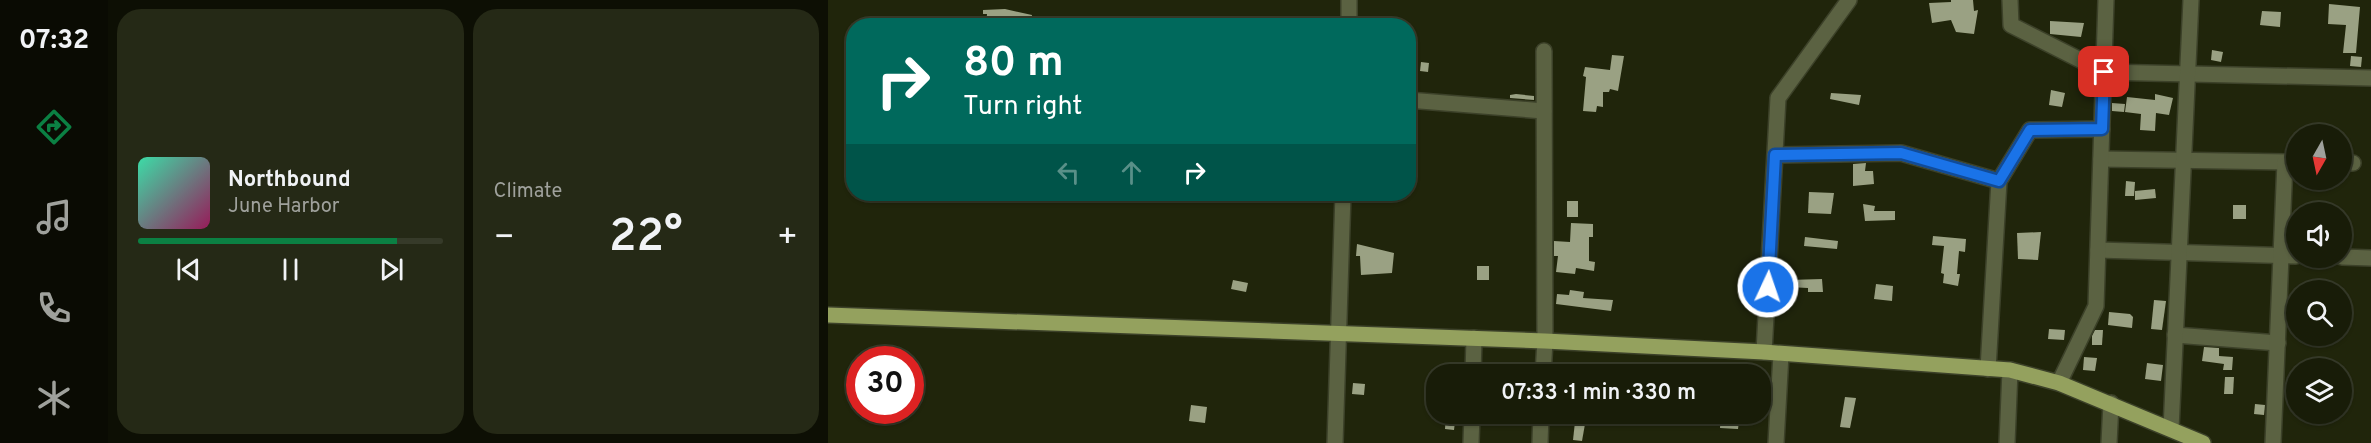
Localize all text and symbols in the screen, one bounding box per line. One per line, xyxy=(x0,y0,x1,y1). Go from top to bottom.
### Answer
text: 07:32 xyxy=(19,24,89,58)
text: 80 m xyxy=(963,38,1064,91)
icon: right xyxy=(864,42,942,120)
pin xyxy=(2078,46,2129,97)
icon: arrive xyxy=(2087,55,2120,88)
text: Turn right xyxy=(963,90,1082,124)
icon: directions xyxy=(33,106,75,148)
north arrow xyxy=(2286,124,2352,190)
map controls xyxy=(2286,124,2352,424)
icon: left xyxy=(1052,156,1085,189)
icon: ahead xyxy=(1115,156,1148,189)
icon: right xyxy=(1178,156,1211,189)
text: Northbound xyxy=(228,167,351,194)
text: Climate xyxy=(494,179,562,205)
text: June Harbor xyxy=(228,194,340,220)
icon: music xyxy=(33,196,75,238)
button: sound xyxy=(2286,202,2352,268)
text: 22° xyxy=(609,210,683,267)
text: − xyxy=(494,218,515,260)
text: + xyxy=(777,218,798,260)
icon: previous xyxy=(172,253,205,286)
icon: pause xyxy=(274,253,307,286)
icon: next xyxy=(375,253,408,286)
position arrow xyxy=(1736,255,1800,319)
button: search xyxy=(2286,280,2352,346)
icon: phone xyxy=(33,287,75,329)
speed limit sign: 30 xyxy=(846,346,924,424)
button: layers xyxy=(2286,358,2352,424)
icon: climate xyxy=(33,377,75,419)
text: 07:33 · 1 min · 330 m xyxy=(1501,380,1696,407)

